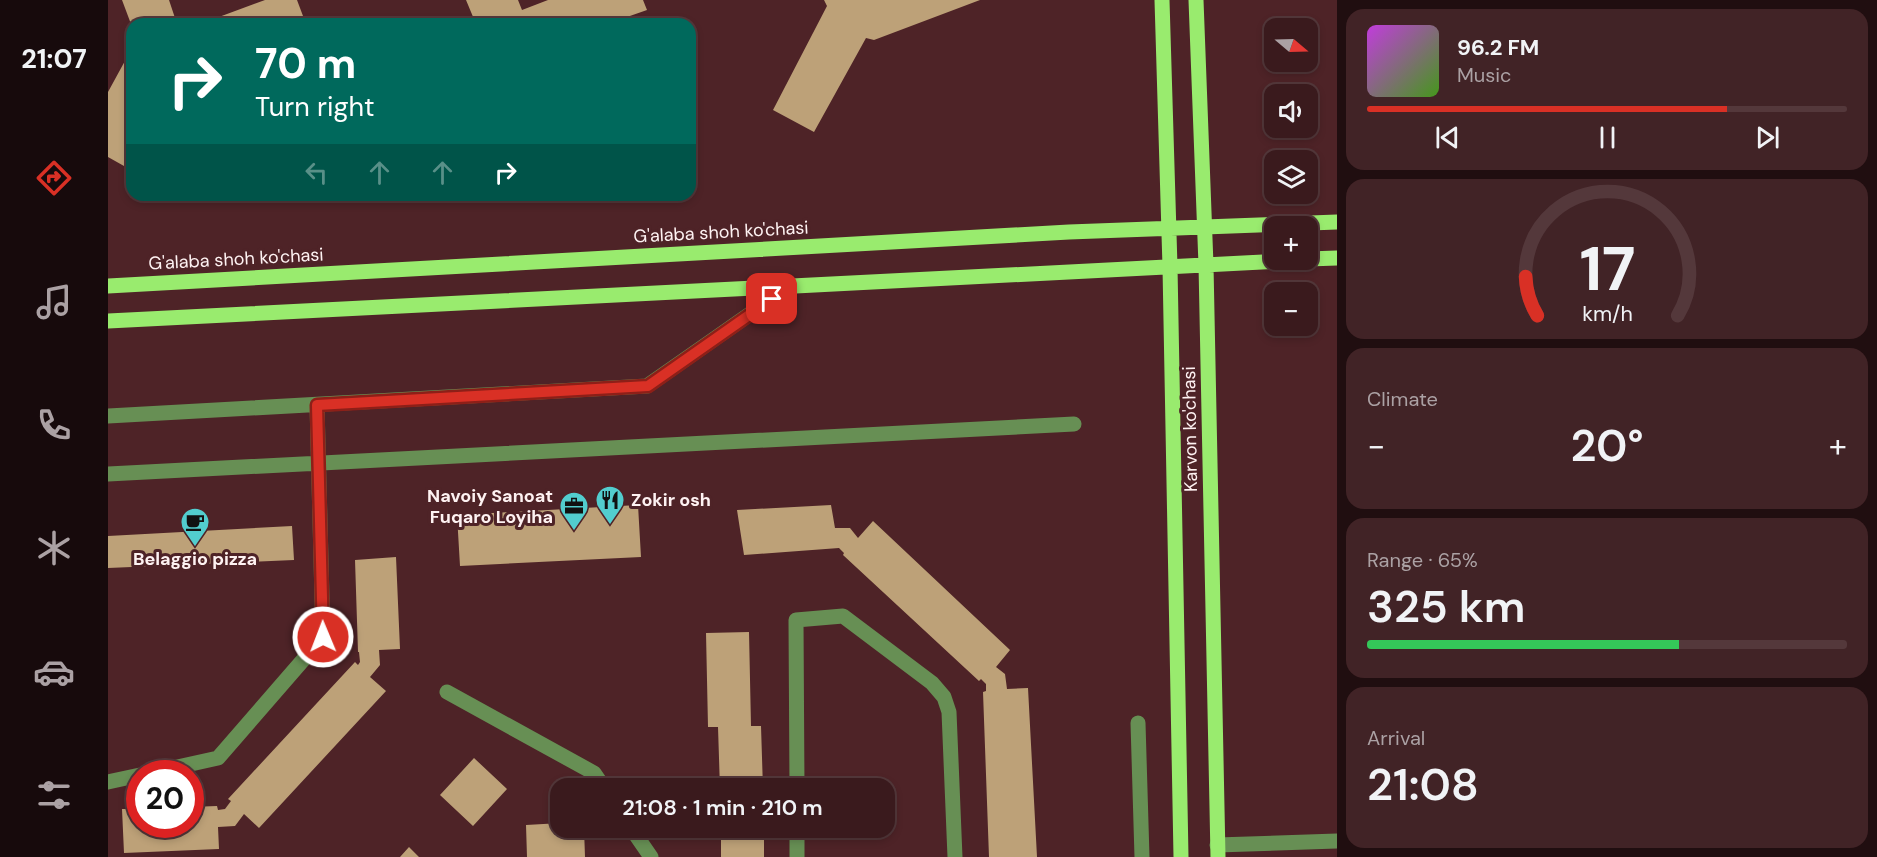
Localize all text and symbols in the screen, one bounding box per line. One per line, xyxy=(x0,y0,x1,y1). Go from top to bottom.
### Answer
north arrow xyxy=(1264,18,1318,72)
map controls xyxy=(1264,18,1318,336)
text: 96.2 FM xyxy=(1457,33,1539,62)
text: 70 m xyxy=(255,36,356,91)
text: 21:07 xyxy=(21,41,87,76)
icon: right xyxy=(156,42,234,120)
text: Music xyxy=(1457,62,1512,88)
button: sound xyxy=(1264,84,1318,138)
text: Turn right xyxy=(255,89,375,124)
icon: previous xyxy=(1431,121,1464,154)
icon: pause xyxy=(1591,121,1624,154)
icon: next xyxy=(1751,121,1784,154)
button: layers xyxy=(1264,150,1318,204)
icon: left xyxy=(300,156,333,189)
icon: ahead xyxy=(363,156,396,189)
icon: ahead xyxy=(426,156,459,189)
icon: right xyxy=(489,156,522,189)
icon: directions xyxy=(33,157,75,199)
street label: G'alaba shoh ko'chasi xyxy=(633,215,809,249)
button: + xyxy=(1264,216,1318,270)
text: 17 xyxy=(1579,228,1635,309)
street label: G'alaba shoh ko'chasi xyxy=(148,242,324,276)
pin xyxy=(746,273,797,324)
icon: music xyxy=(33,281,75,323)
icon: arrive xyxy=(755,282,788,315)
button: − xyxy=(1264,282,1318,336)
text: km/h xyxy=(1582,300,1632,328)
street label: Karvon ko'chasi xyxy=(1177,366,1203,492)
text: Climate xyxy=(1367,386,1438,412)
icon: phone xyxy=(33,404,75,446)
text: 20° xyxy=(1570,416,1644,475)
text: − xyxy=(1367,424,1385,467)
text: + xyxy=(1829,424,1847,467)
place label: Navoiy Sanoat Fuqaro Loyiha xyxy=(427,484,553,529)
restaurant icon: Zokir osh xyxy=(594,484,626,526)
place label: Zokir osh xyxy=(631,488,711,512)
office icon: Navoiy Sanoat Fuqaro Loyiha xyxy=(558,490,590,532)
cafe icon: Belaggio pizza xyxy=(179,506,211,548)
icon: climate xyxy=(33,527,75,569)
place label: Belaggio pizza xyxy=(133,547,257,571)
text: Range · 65% xyxy=(1367,547,1478,573)
text: 325 km xyxy=(1367,577,1525,636)
position arrow xyxy=(291,605,355,669)
icon: car xyxy=(33,651,75,693)
text: Arrival xyxy=(1367,725,1425,751)
text: 21:08 xyxy=(1367,755,1479,814)
speed limit sign: 20 xyxy=(126,760,204,838)
icon: filters xyxy=(33,774,75,816)
text: 21:08 · 1 min · 210 m xyxy=(622,793,823,822)

